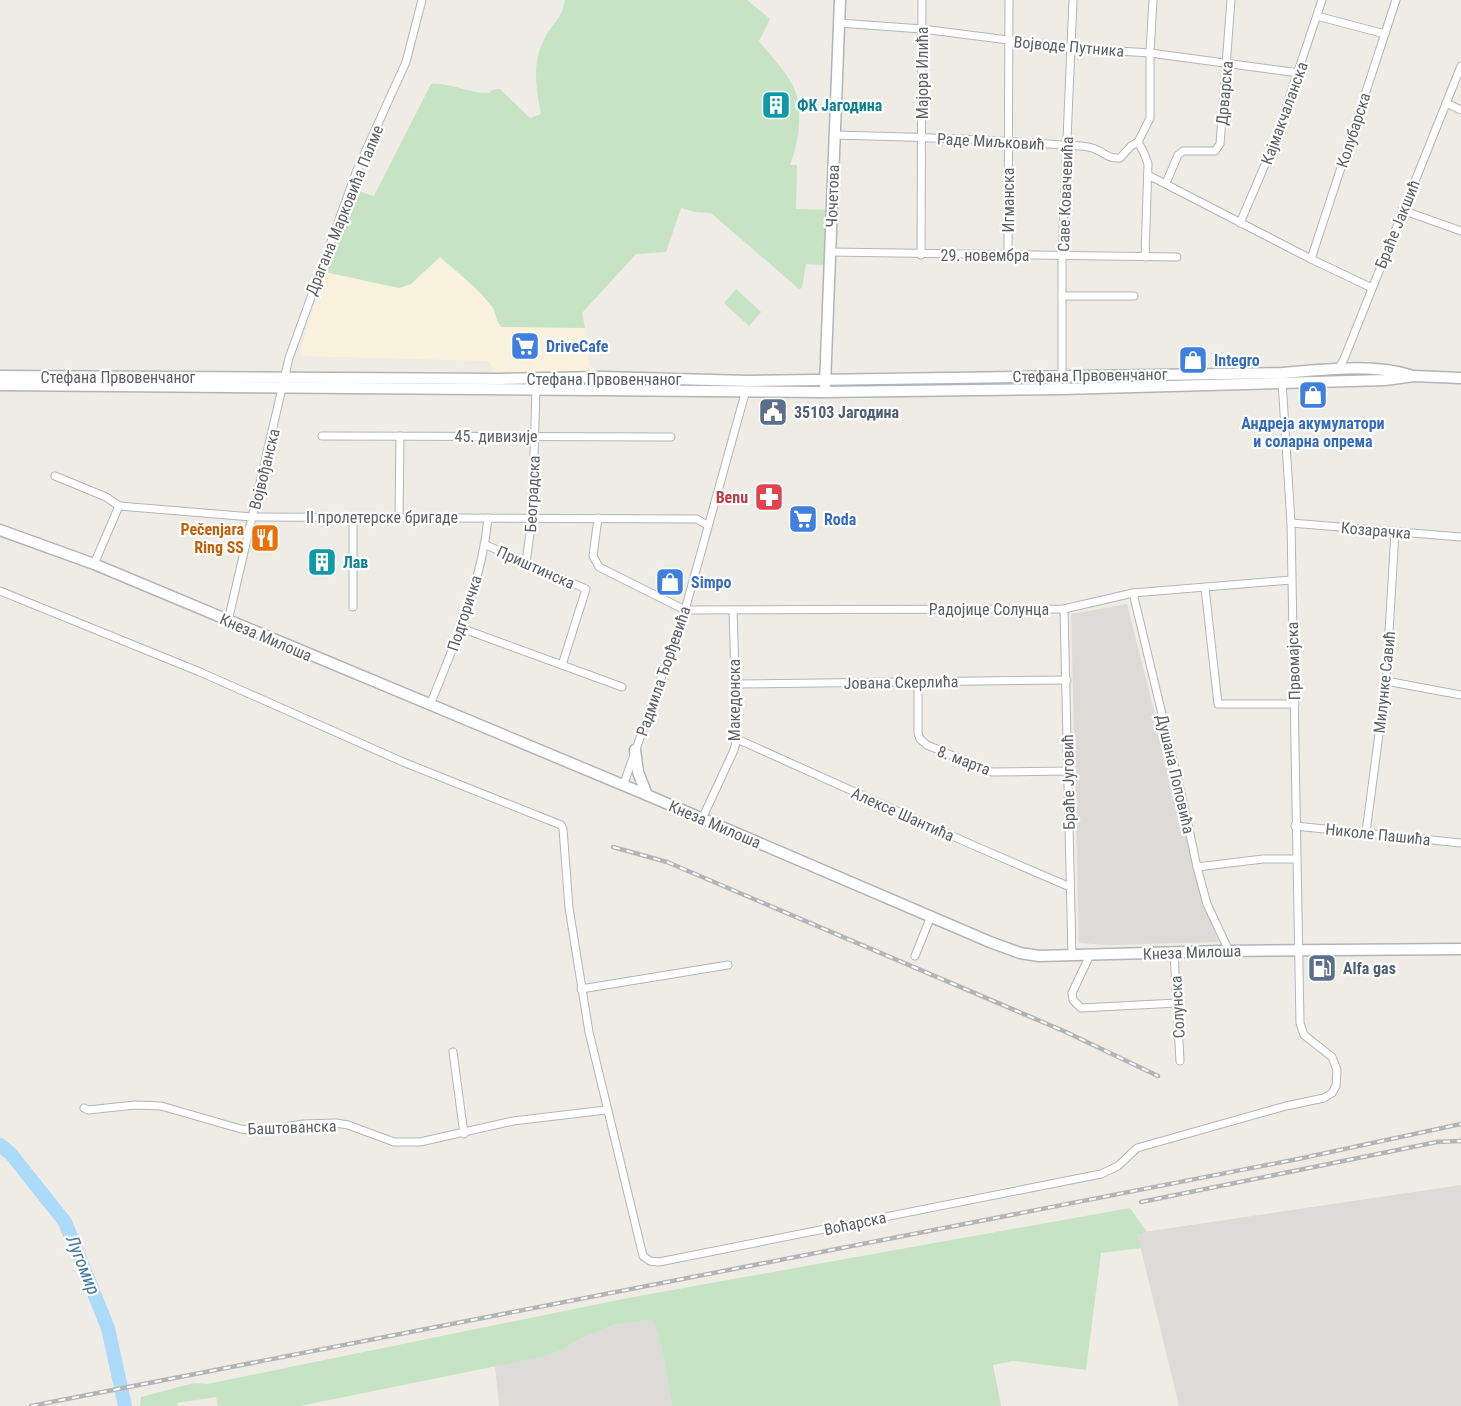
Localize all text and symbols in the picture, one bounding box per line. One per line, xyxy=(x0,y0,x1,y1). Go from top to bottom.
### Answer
street label: Мајора Илића xyxy=(913,27,932,119)
street label: Војводе Путника xyxy=(1013,32,1125,61)
street label: Кајмакчаланска xyxy=(1257,59,1312,167)
street label: Дрварска xyxy=(1212,60,1237,126)
building icon: ФК Јагодина xyxy=(760,89,792,121)
street label: Колубарска xyxy=(1332,90,1374,170)
place label: ФК Јагодина xyxy=(797,96,883,115)
street label: Драгана Марковића Палме xyxy=(302,122,387,298)
street label: Раде Миљковић xyxy=(937,129,1045,154)
street label: Саве Ковачевића xyxy=(1054,136,1077,252)
street label: Чочетова xyxy=(822,164,843,228)
street label: Игманска xyxy=(999,168,1018,232)
street label: Браће Јакшић xyxy=(1371,177,1424,271)
street label: 29. новембра xyxy=(941,246,1029,265)
supermarket icon: DriveCafe xyxy=(509,330,541,362)
place label: DriveCafe xyxy=(546,337,609,356)
shop icon: Integro xyxy=(1177,344,1209,376)
place label: Integro xyxy=(1214,351,1260,370)
street label: Стефана Првовенчаног xyxy=(1012,365,1168,386)
street label: Стефана Првовенчаног xyxy=(40,368,196,387)
street label: Стефана Првовенчаног xyxy=(526,370,682,389)
shop icon: Андреја акумулатори и соларна опрема xyxy=(1297,379,1329,411)
public building icon: 35103 Јагодина xyxy=(757,396,789,428)
place label: 35103 Јагодина xyxy=(794,403,900,422)
place label: Андреја акумулатори и соларна опрема xyxy=(1241,414,1385,451)
street label: Војвођанска xyxy=(245,427,284,512)
street label: 45. дивизије xyxy=(455,427,538,446)
street label: Београдска xyxy=(521,455,544,533)
pharmacy icon: Benu xyxy=(753,481,785,513)
place label: Benu xyxy=(716,488,748,507)
supermarket icon: Roda xyxy=(787,503,819,535)
street label: II пролетерске бригаде xyxy=(306,508,458,527)
place label: Roda xyxy=(824,510,857,529)
street label: Козарачка xyxy=(1340,518,1412,543)
place label: Pečenjara Ring SS xyxy=(180,520,244,557)
restaurant icon: Pečenjara Ring SS xyxy=(249,522,281,554)
street label: Приштинска xyxy=(494,542,578,593)
building icon: Лав xyxy=(306,546,338,578)
place label: Лав xyxy=(343,553,368,572)
shop icon: Simpo xyxy=(654,566,686,598)
street label: Подгоричка xyxy=(443,573,486,654)
place label: Simpo xyxy=(691,573,731,592)
street label: Радојице Солунца xyxy=(929,600,1049,619)
street label: Радмила Ђорђевића xyxy=(632,604,695,739)
street label: Кнеза Милоша xyxy=(217,610,315,665)
street label: Првомајска xyxy=(1283,622,1304,700)
street label: Милунке Савић xyxy=(1370,630,1399,734)
street label: Македонска xyxy=(725,659,744,741)
street label: Јована Скерлића xyxy=(843,672,959,693)
street label: Душана Поповића xyxy=(1153,713,1198,836)
street label: Браће Југовић xyxy=(1058,734,1079,830)
street label: 8. марта xyxy=(935,742,993,779)
street label: Алексе Шантића xyxy=(848,783,957,846)
street label: Кнеза Милоша xyxy=(666,797,764,852)
street label: Николе Пашића xyxy=(1325,820,1431,849)
street label: Кнеза Милоша xyxy=(1143,941,1241,964)
fuel station icon: Alfa gas xyxy=(1306,952,1338,984)
place label: Alfa gas xyxy=(1343,959,1396,978)
street label: Солунска xyxy=(1166,975,1189,1039)
street label: Баштованска xyxy=(247,1116,337,1139)
street label: Воћарска xyxy=(822,1208,888,1239)
water label: Лугомир xyxy=(62,1231,105,1297)

